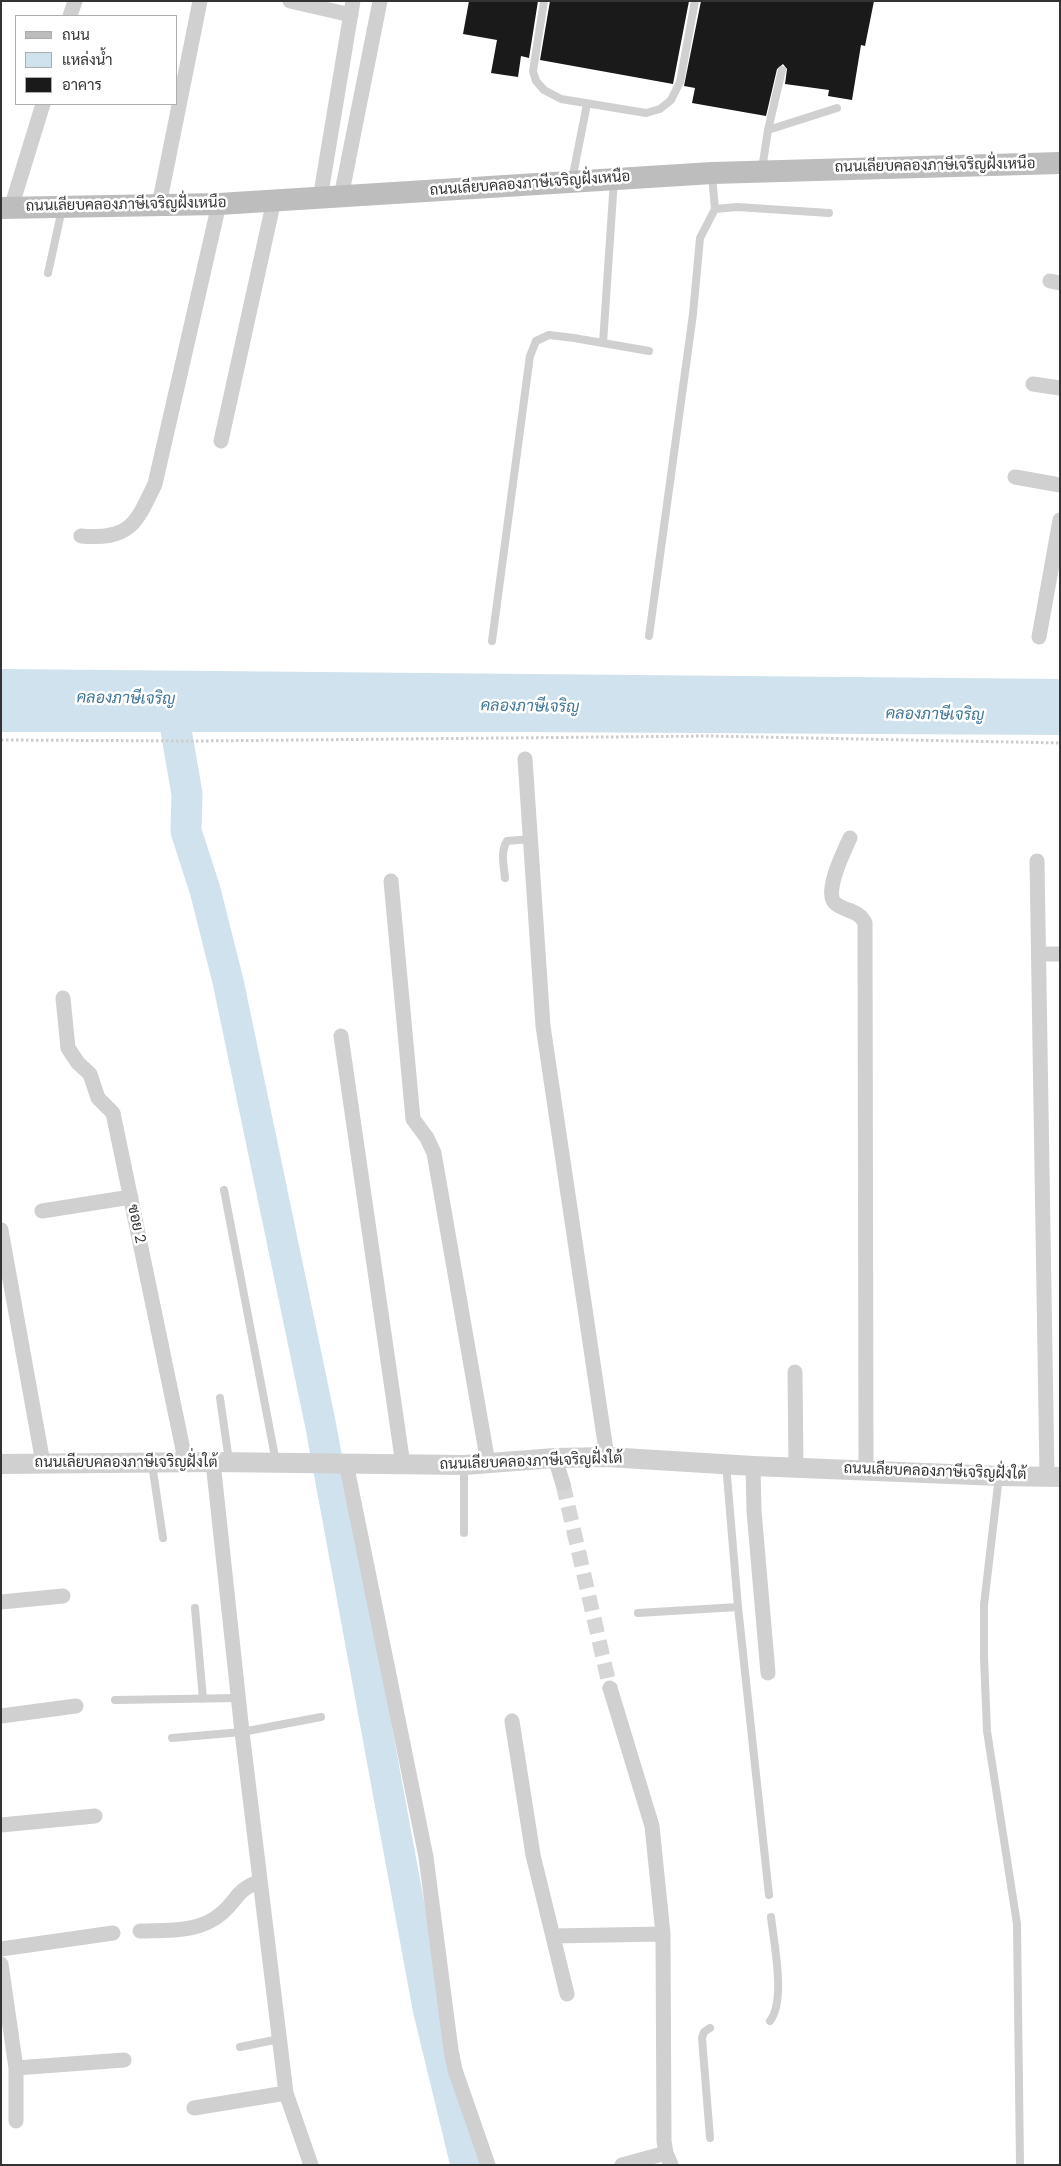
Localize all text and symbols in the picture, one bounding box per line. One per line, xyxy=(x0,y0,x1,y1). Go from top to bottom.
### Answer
legend xyxy=(15,15,178,105)
text: ถนน xyxy=(62,25,90,45)
text: แหล่งน้ำ xyxy=(62,50,113,70)
text: อาคาร xyxy=(62,75,102,95)
street label: ถนนเลียบคลองภาษีเจริญฝั่งเหนือ xyxy=(834,155,1036,177)
street label: ถนนเลียบคลองภาษีเจริญฝั่งเหนือ xyxy=(429,168,631,200)
street label: ถนนเลียบคลองภาษีเจริญฝั่งเหนือ xyxy=(25,194,227,216)
water label: คลองภาษีเจริญ xyxy=(76,689,176,709)
water label: คลองภาษีเจริญ xyxy=(480,697,580,717)
water label: คลองภาษีเจริญ xyxy=(885,705,985,725)
street label: ซอย 2 xyxy=(123,1203,149,1245)
street label: ถนนเลียบคลองภาษีเจริญฝั่งใต้ xyxy=(439,1450,623,1474)
street label: ถนนเลียบคลองภาษีเจริญฝั่งใต้ xyxy=(34,1454,218,1472)
street label: ถนนเลียบคลองภาษีเจริญฝั่งใต้ xyxy=(843,1460,1027,1484)

